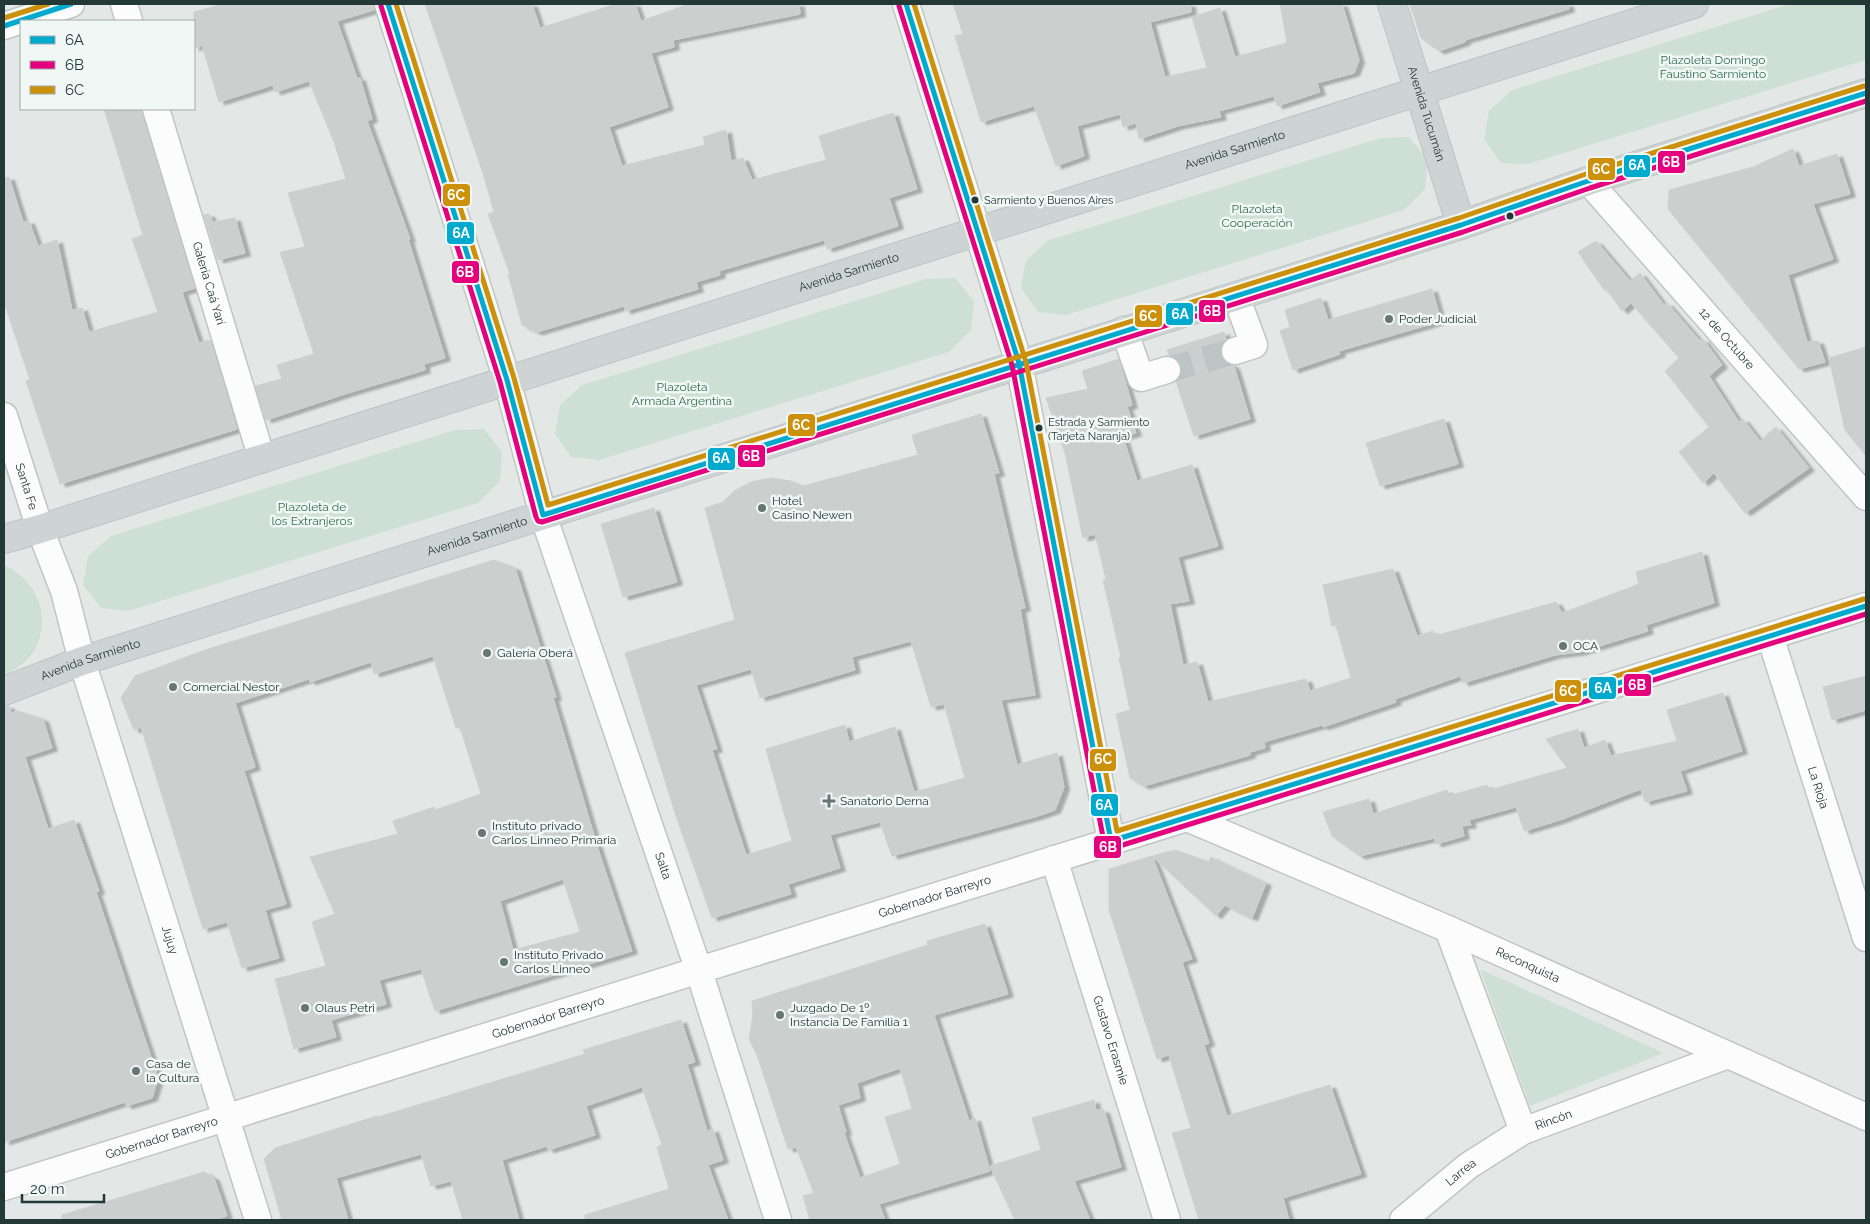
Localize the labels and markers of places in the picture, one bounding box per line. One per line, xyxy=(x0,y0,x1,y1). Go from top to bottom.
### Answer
place label: Sarmiento y Buenos Aires xyxy=(984,194,1113,207)
marker: Sarmiento y Buenos Aires xyxy=(970,195,980,205)
unlabelled marker xyxy=(1505,211,1515,221)
place label: Poder Judicial xyxy=(1399,312,1477,326)
marker: Poder Judicial xyxy=(1383,313,1395,325)
place label: Estrada y Sarmiento (Tarjeta Naranja) xyxy=(1048,416,1150,443)
marker: Estrada y Sarmiento (Tarjeta Naranja) xyxy=(1034,423,1044,433)
place label: Hotel Casino Newen xyxy=(772,494,852,522)
marker: Hotel Casino Newen xyxy=(756,502,768,514)
place label: OCA xyxy=(1573,639,1598,653)
marker: OCA xyxy=(1557,640,1569,652)
place label: Galería Oberá xyxy=(497,646,573,660)
marker: Galería Oberá xyxy=(481,647,493,659)
place label: Comercial Nestor xyxy=(183,680,280,694)
marker: Comercial Nestor xyxy=(167,681,179,693)
marker: Sanatorio Derna xyxy=(822,794,836,808)
place label: Sanatorio Derna xyxy=(840,794,929,808)
place label: Instituto privado Carlos Linneo Primaria xyxy=(492,819,616,847)
marker: Instituto privado Carlos Linneo Primaria xyxy=(476,827,488,839)
place label: Instituto Privado Carlos Linneo xyxy=(514,948,603,976)
marker: Instituto Privado Carlos Linneo xyxy=(498,956,510,968)
place label: Olaus Petri xyxy=(315,1001,375,1015)
place label: Juzgado De 1º Instancia De Familia 1 xyxy=(790,1001,908,1029)
marker: Olaus Petri xyxy=(299,1002,311,1014)
marker: Juzgado De 1º Instancia De Familia 1 xyxy=(774,1009,786,1021)
place label: Casa de la Cultura xyxy=(146,1057,199,1085)
marker: Casa de la Cultura xyxy=(130,1065,142,1077)

